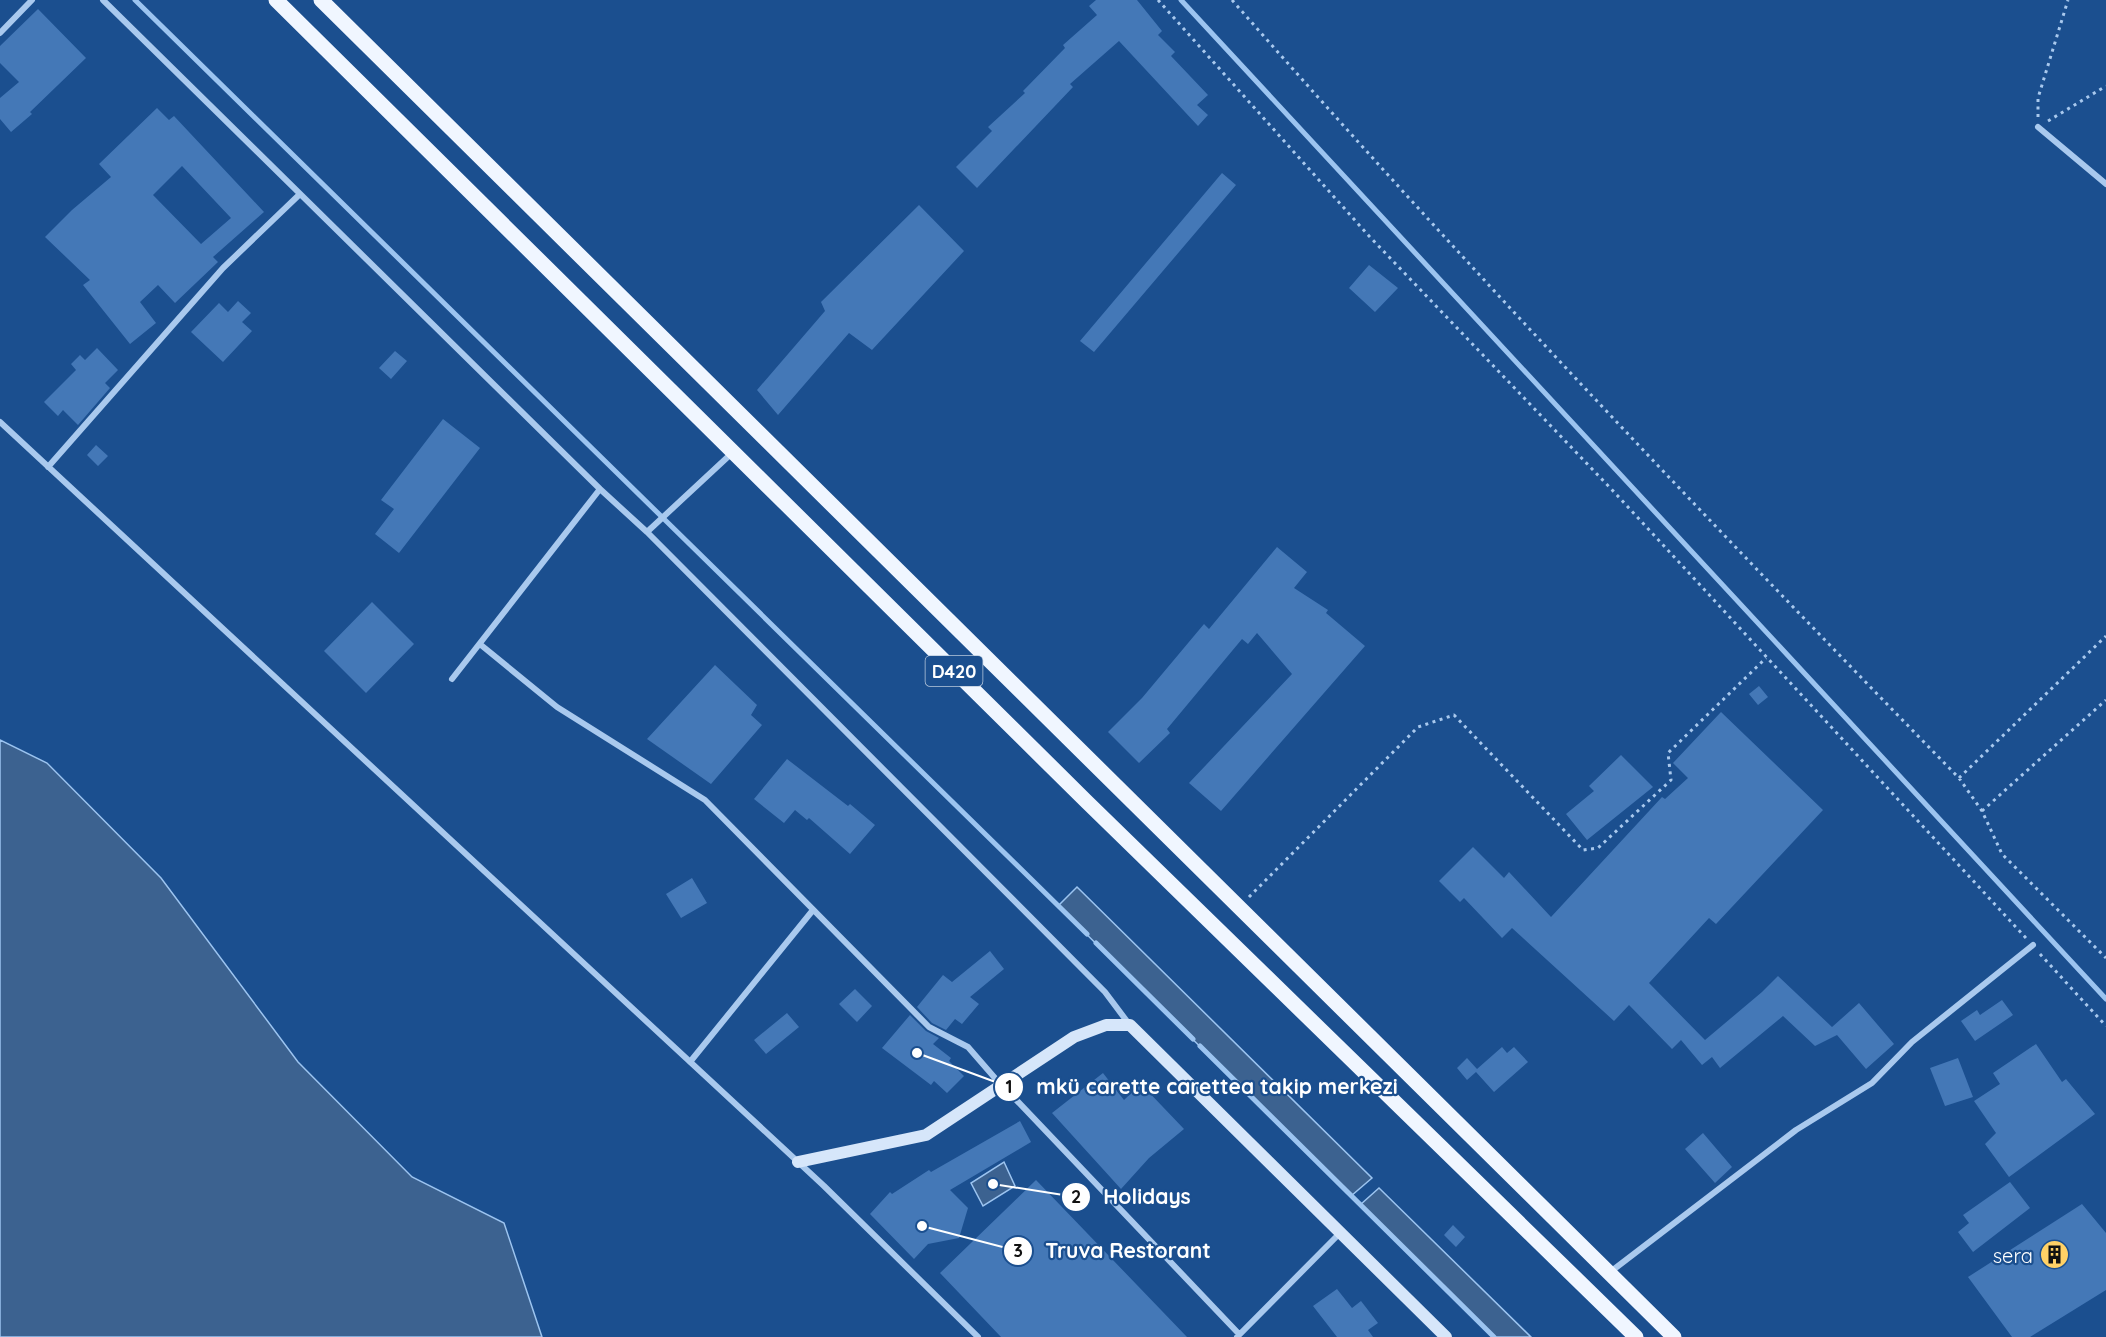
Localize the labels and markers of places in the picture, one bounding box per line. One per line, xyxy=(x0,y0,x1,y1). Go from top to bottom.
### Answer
callout: mkü carette carettea takip merkezi xyxy=(994,1067,1410,1106)
callout: Holidays xyxy=(1061,1177,1203,1216)
callout: Truva Restorant xyxy=(1003,1232,1222,1271)
building icon: sera xyxy=(2038,1239,2070,1271)
place label: sera xyxy=(1993,1243,2033,1268)

